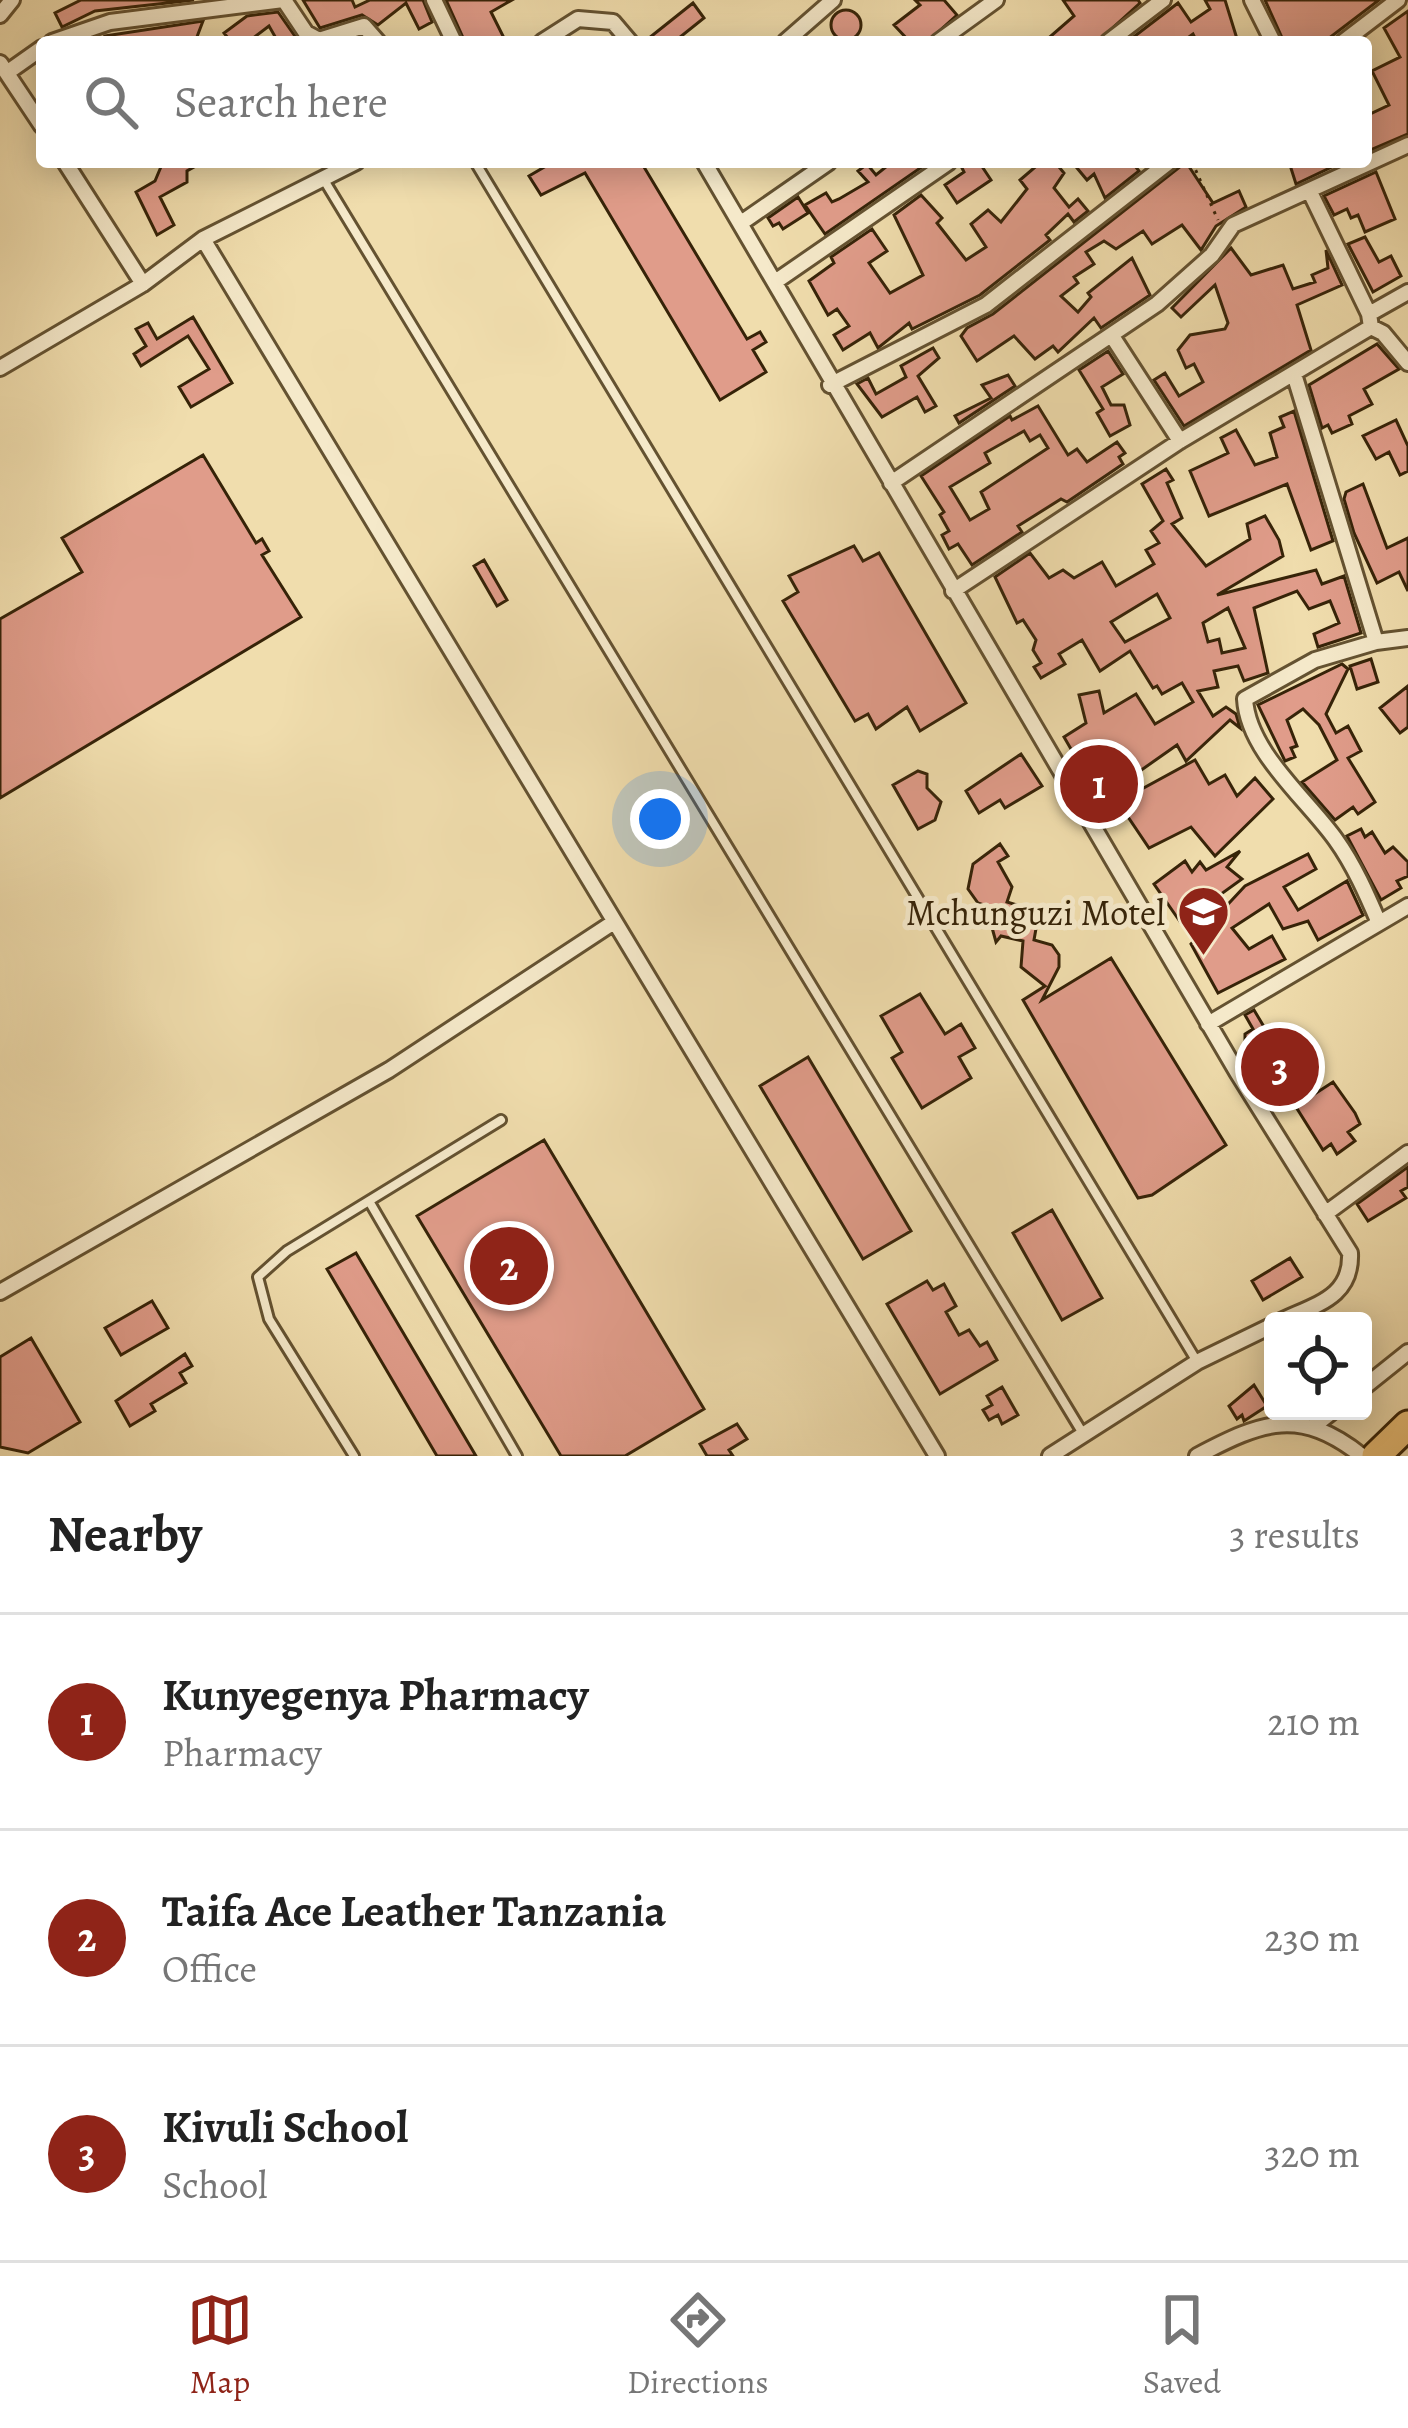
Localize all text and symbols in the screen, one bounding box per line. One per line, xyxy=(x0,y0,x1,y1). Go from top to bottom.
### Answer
search box xyxy=(36,36,1372,168)
icon: search xyxy=(78,69,144,135)
text: Search here xyxy=(174,71,388,133)
pin: 1 xyxy=(1060,739,1138,829)
your location xyxy=(630,789,690,849)
school or university icon: Mchunguzi Motel xyxy=(1176,884,1232,958)
place label: Mchunguzi Motel xyxy=(906,888,1165,937)
pin: 3 xyxy=(1241,1022,1319,1112)
pin: 2 xyxy=(470,1221,548,1311)
map controls xyxy=(1264,1312,1372,1420)
button: locate xyxy=(1264,1312,1372,1420)
text: Nearby xyxy=(48,1499,202,1569)
text: 3 results xyxy=(1229,1508,1360,1561)
text: Kunyegenya Pharmacy xyxy=(162,1664,589,1726)
text: 1 xyxy=(80,1695,94,1748)
text: 210 m xyxy=(1267,1695,1360,1748)
text: Pharmacy xyxy=(162,1726,322,1779)
text: Taifa Ace Leather Tanzania xyxy=(162,1880,666,1942)
text: 2 xyxy=(78,1911,96,1964)
text: 230 m xyxy=(1264,1911,1360,1964)
text: Office xyxy=(162,1942,257,1995)
text: Kivuli School xyxy=(162,2096,408,2158)
text: 3 xyxy=(79,2127,95,2180)
text: 320 m xyxy=(1264,2127,1360,2180)
text: School xyxy=(162,2158,268,2211)
tab: Map xyxy=(187,2287,253,2404)
tab: Directions xyxy=(627,2287,769,2404)
tab: Saved xyxy=(1143,2287,1221,2404)

